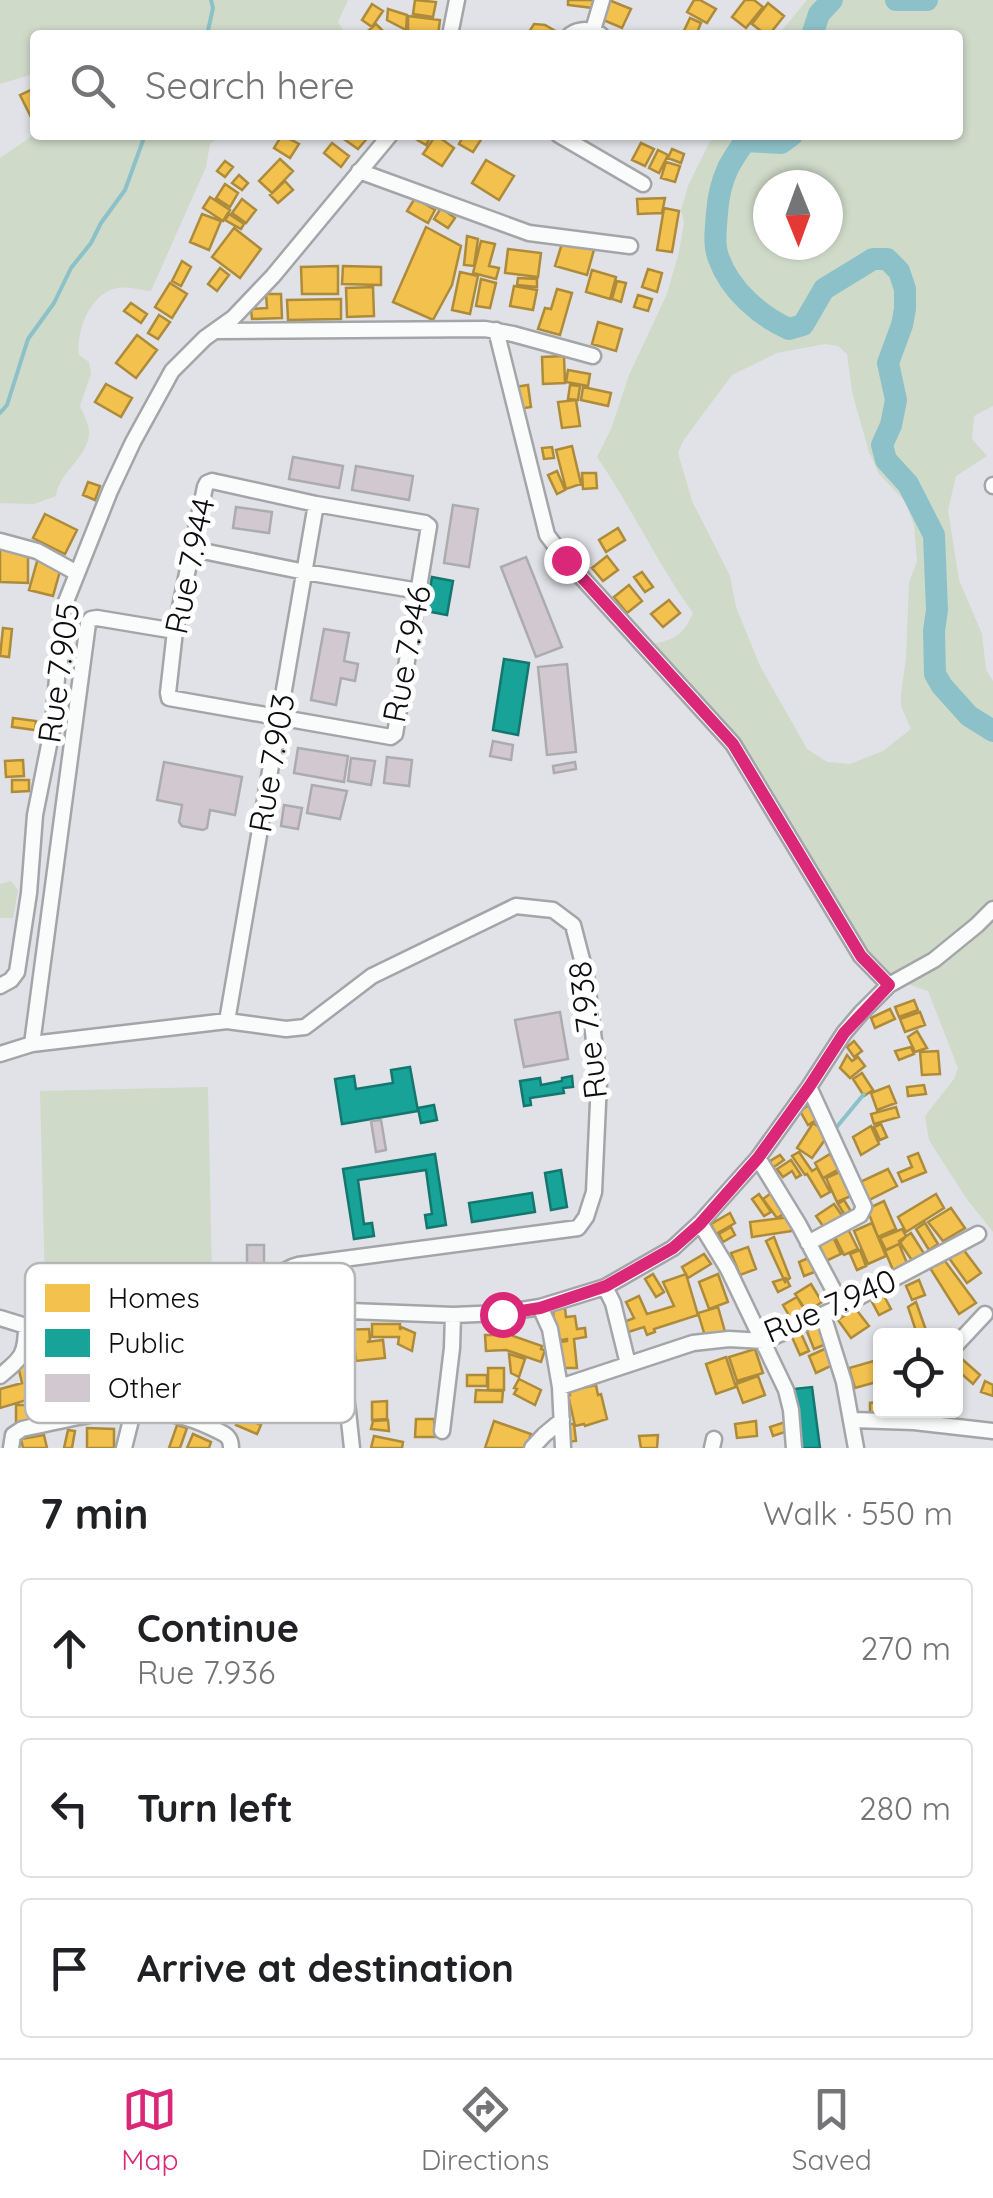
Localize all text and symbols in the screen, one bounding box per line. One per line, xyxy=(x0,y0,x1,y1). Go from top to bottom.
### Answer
search box xyxy=(30,30,963,140)
icon: search xyxy=(65,58,120,113)
text: Search here xyxy=(145,61,355,109)
north arrow xyxy=(753,170,843,260)
street label: Rue 7.944 xyxy=(155,494,223,637)
route end xyxy=(544,538,590,584)
street label: Rue 7.946 xyxy=(373,582,439,726)
street label: Rue 7.905 xyxy=(28,600,88,745)
street label: Rue 7.903 xyxy=(239,690,303,835)
street label: Rue 7.938 xyxy=(559,959,615,1101)
street label: Rue 7.940 xyxy=(757,1259,902,1351)
legend xyxy=(25,1263,355,1423)
text: Homes xyxy=(108,1280,200,1315)
route start xyxy=(480,1292,526,1338)
text: Public xyxy=(108,1325,184,1360)
map controls xyxy=(873,1328,963,1418)
button: locate xyxy=(873,1328,963,1418)
text: Other xyxy=(108,1370,182,1405)
text: 7 min xyxy=(40,1487,149,1540)
text: Walk · 550 m xyxy=(763,1493,953,1533)
text: Continue xyxy=(137,1604,299,1652)
icon: ahead xyxy=(42,1621,97,1676)
text: 270 m xyxy=(860,1628,951,1668)
text: Rue 7.936 xyxy=(137,1652,275,1692)
icon: left xyxy=(42,1781,97,1836)
text: Turn left xyxy=(137,1784,293,1832)
text: 280 m xyxy=(859,1788,951,1828)
icon: arrive xyxy=(42,1941,97,1996)
text: Arrive at destination xyxy=(137,1944,514,1992)
tab: Map xyxy=(121,2082,178,2177)
tab: Directions xyxy=(421,2082,549,2177)
tab: Saved xyxy=(792,2082,872,2177)

